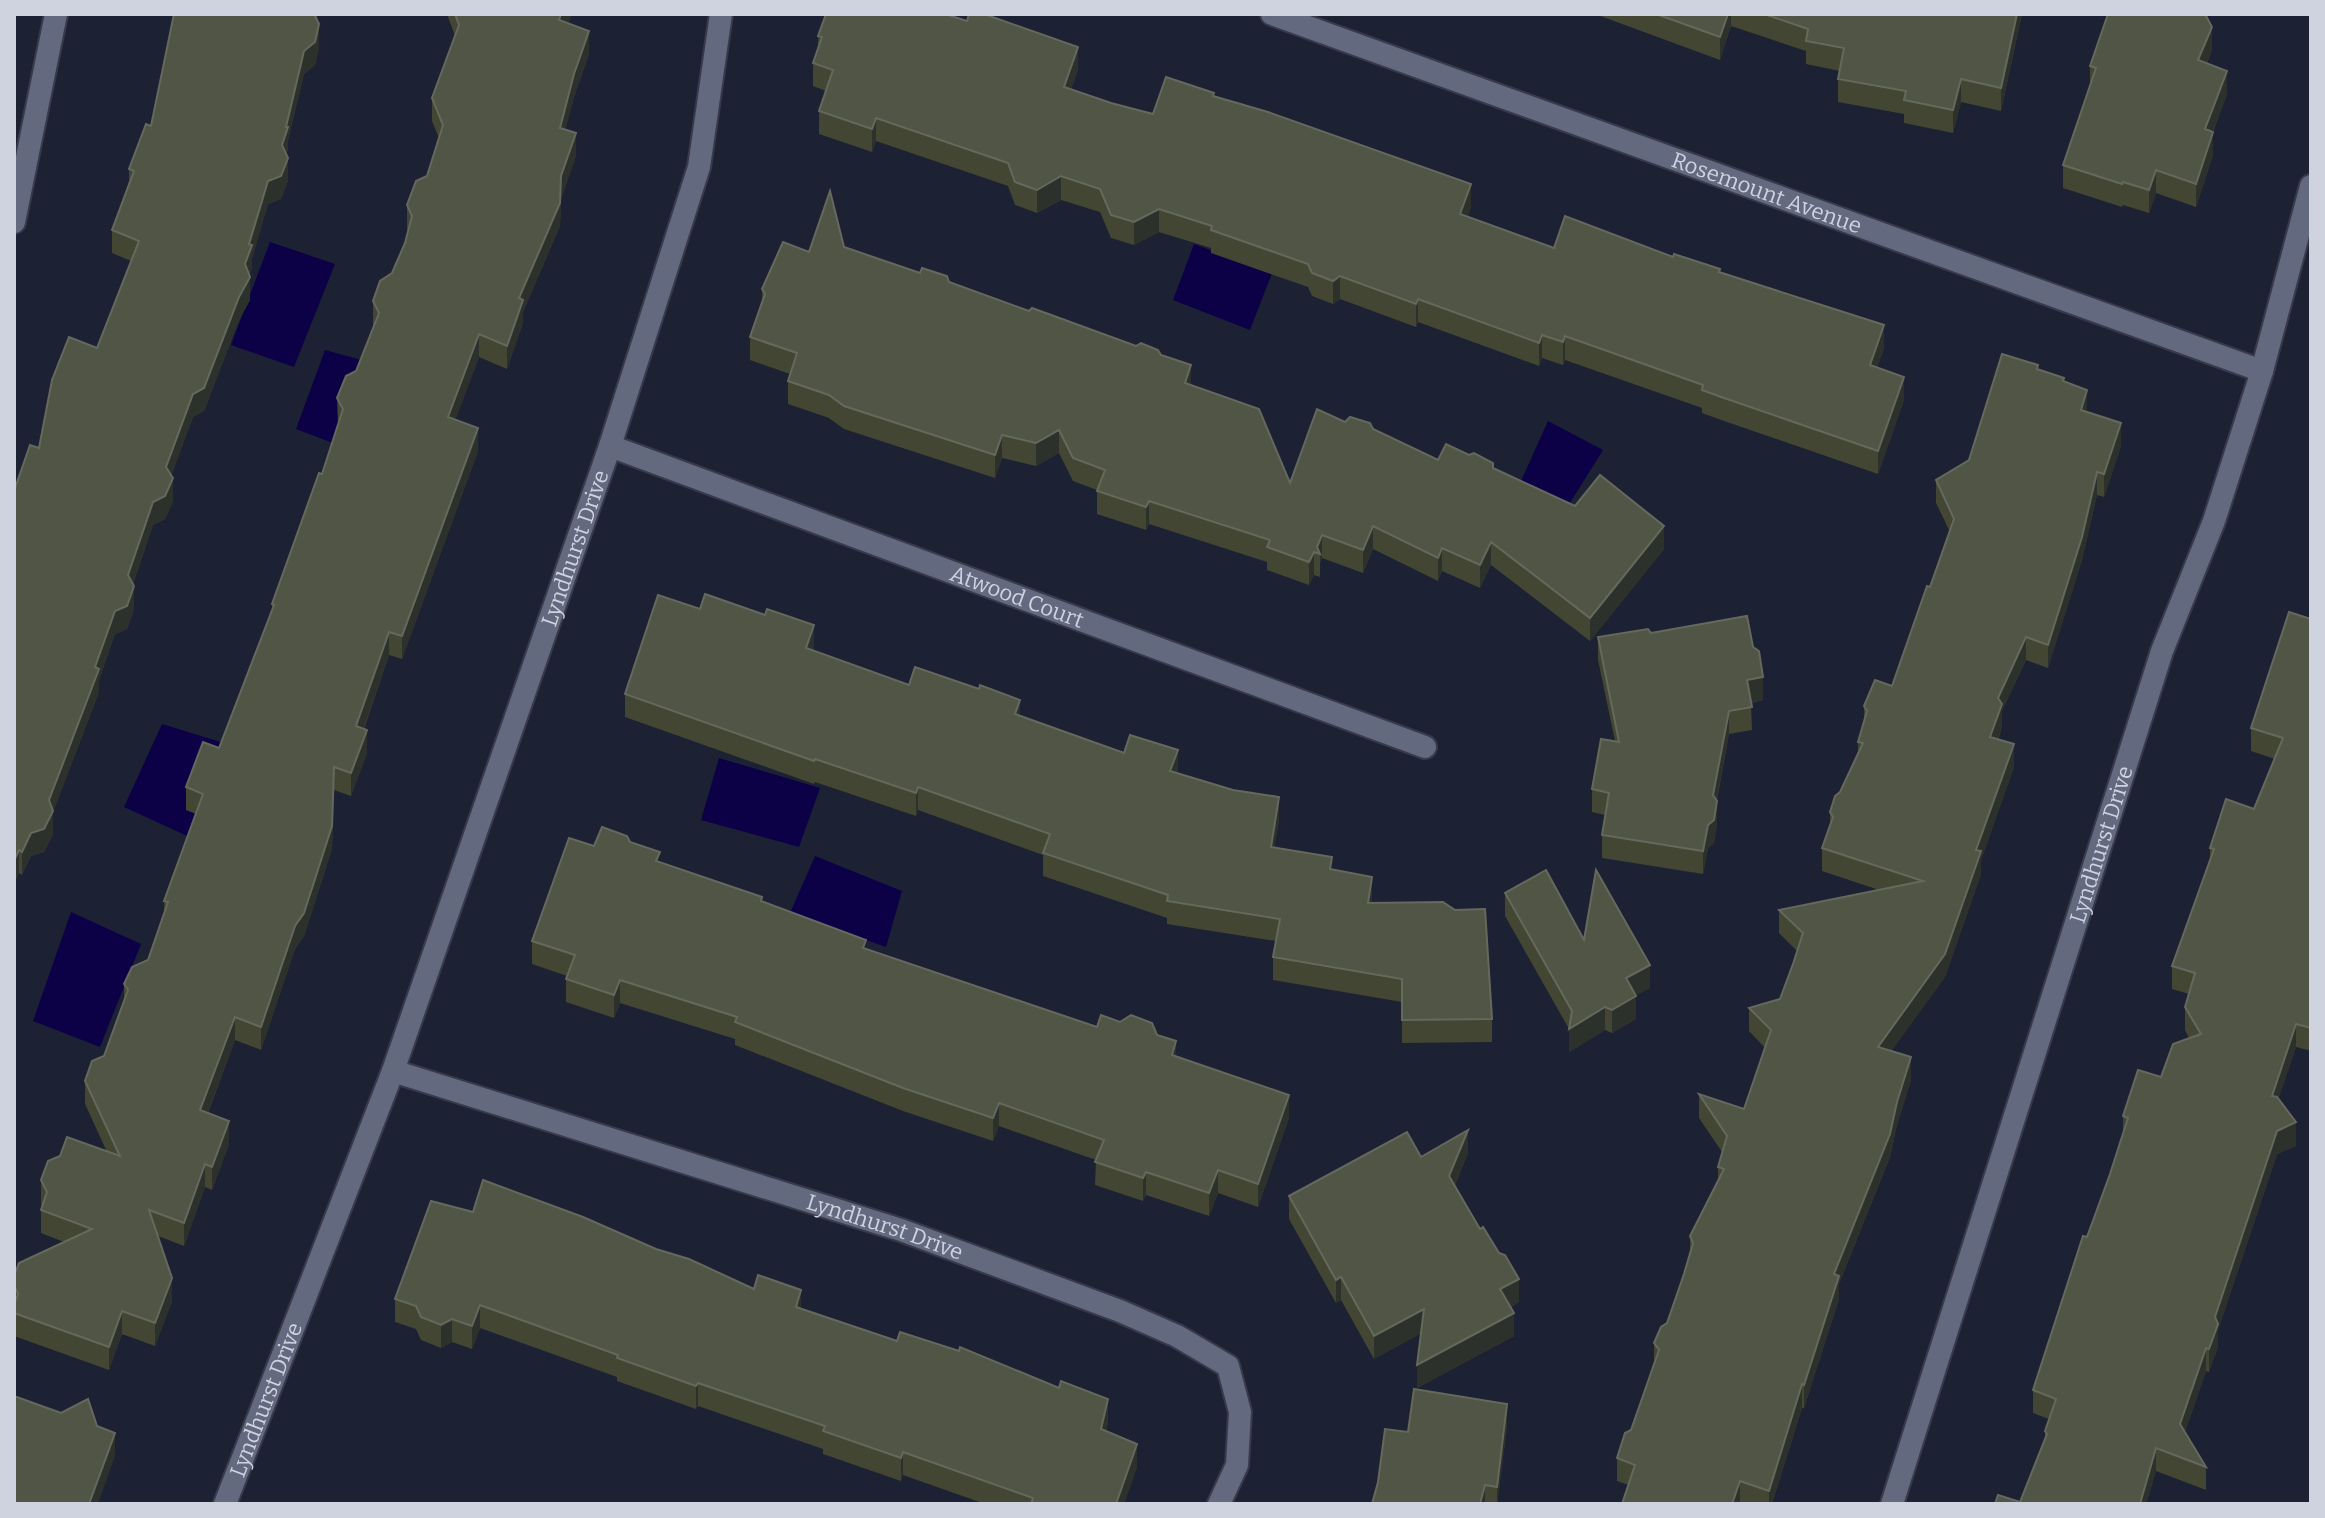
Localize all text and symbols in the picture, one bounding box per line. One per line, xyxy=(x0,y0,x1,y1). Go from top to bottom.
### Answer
street label: Rosemount Avenue xyxy=(1668,146,1865,240)
street label: Lyndhurst Drive xyxy=(535,467,615,630)
street label: Atwood Court xyxy=(947,560,1087,634)
street label: Lyndhurst Drive xyxy=(2064,762,2139,926)
street label: Lyndhurst Drive xyxy=(803,1188,967,1266)
street label: Lyndhurst Drive xyxy=(224,1319,308,1481)

